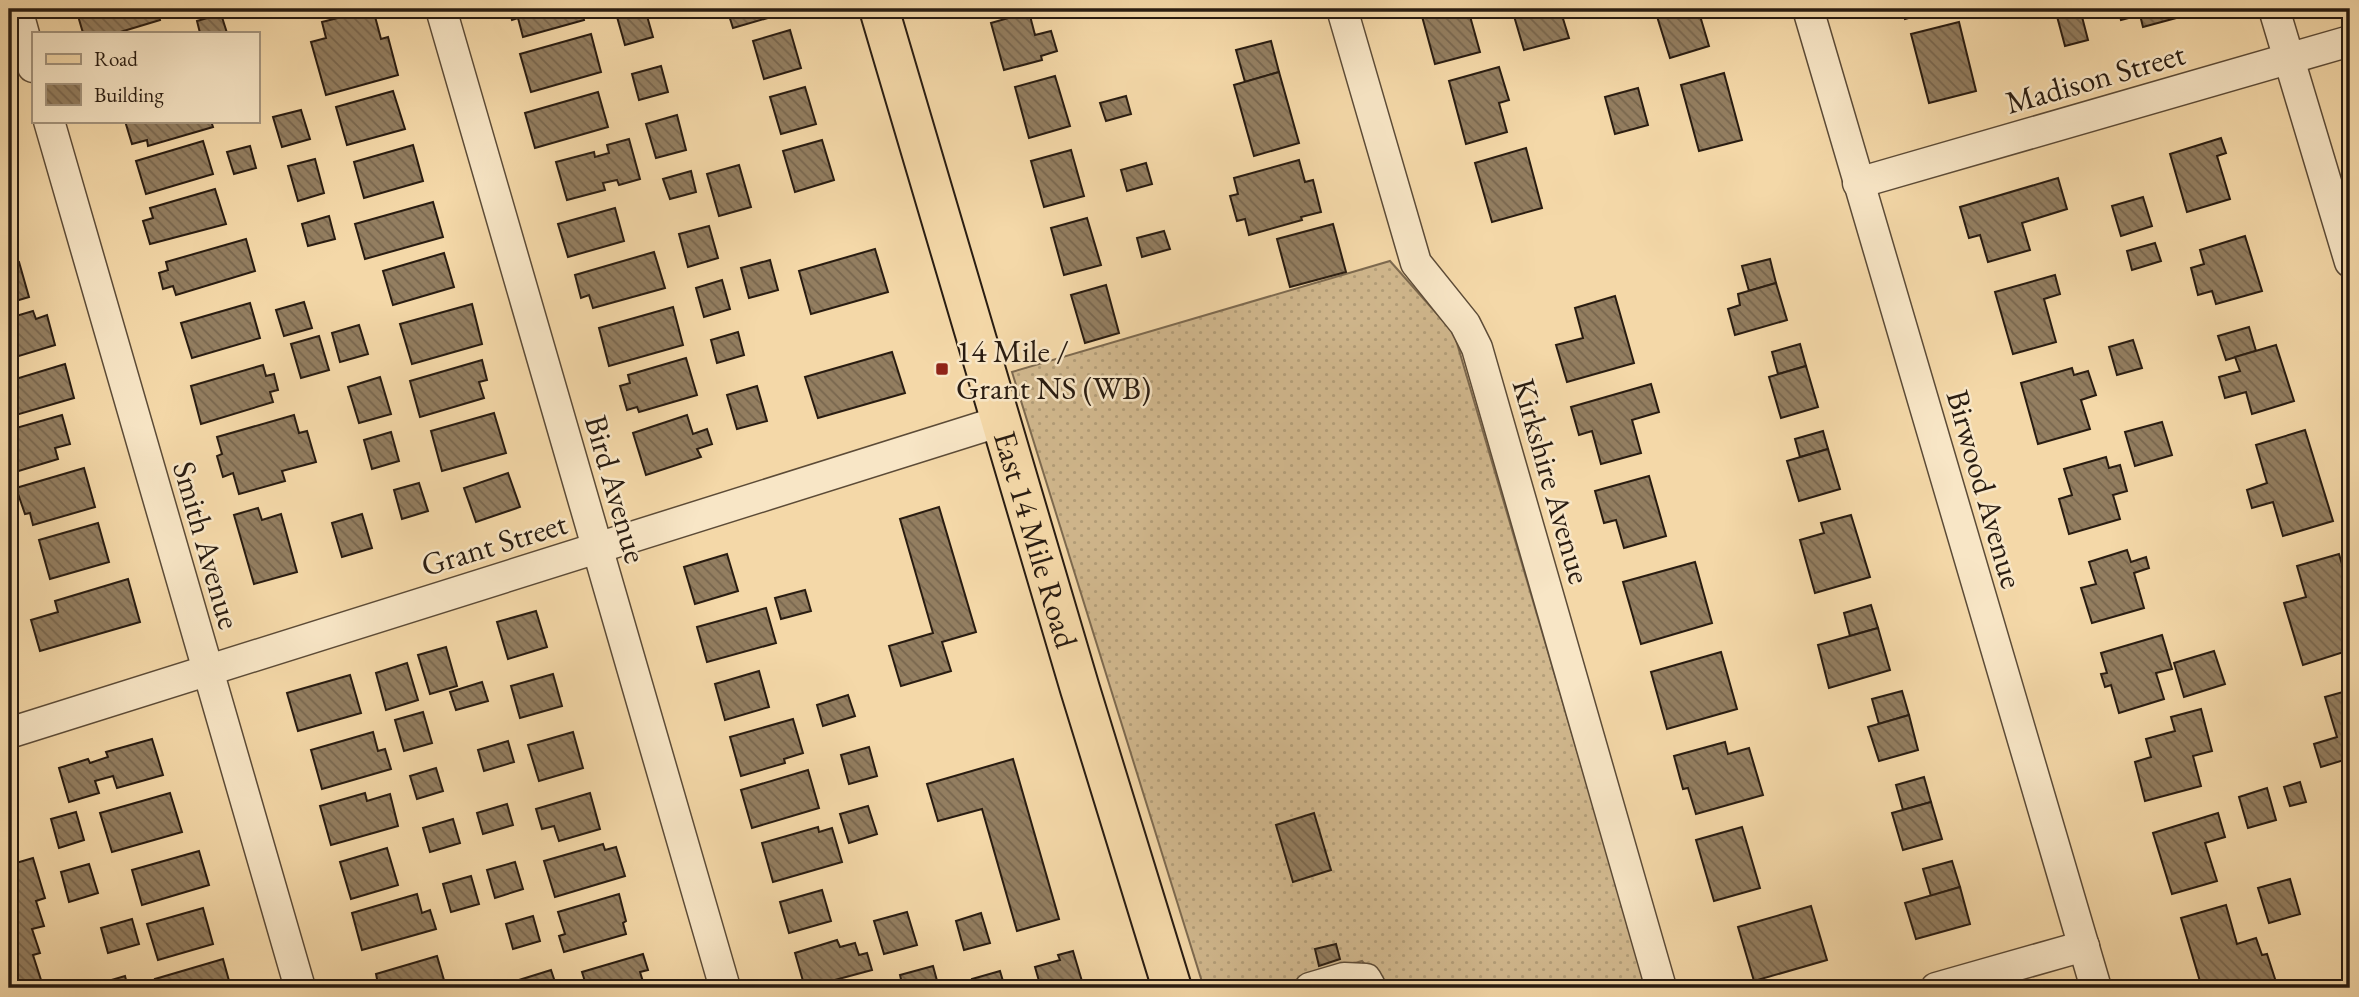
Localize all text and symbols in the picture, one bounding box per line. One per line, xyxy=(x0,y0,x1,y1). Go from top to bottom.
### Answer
legend xyxy=(32,32,259,122)
street label: Madison Street xyxy=(2000,32,2190,124)
text: Road xyxy=(94,45,138,72)
text: Building xyxy=(94,81,164,108)
place label: 14 Mile / Grant NS (WB) xyxy=(956,330,1151,409)
marker: 14 Mile / Grant NS (WB) xyxy=(934,361,950,377)
street label: Kirkshire Avenue xyxy=(1503,374,1601,588)
street label: Birwood Avenue xyxy=(1937,385,2033,593)
street label: Bird Avenue xyxy=(575,410,657,568)
street label: East 14 Mile Road xyxy=(984,426,1088,654)
street label: Smith Avenue xyxy=(163,456,251,634)
street label: Grant Street xyxy=(416,502,572,586)

